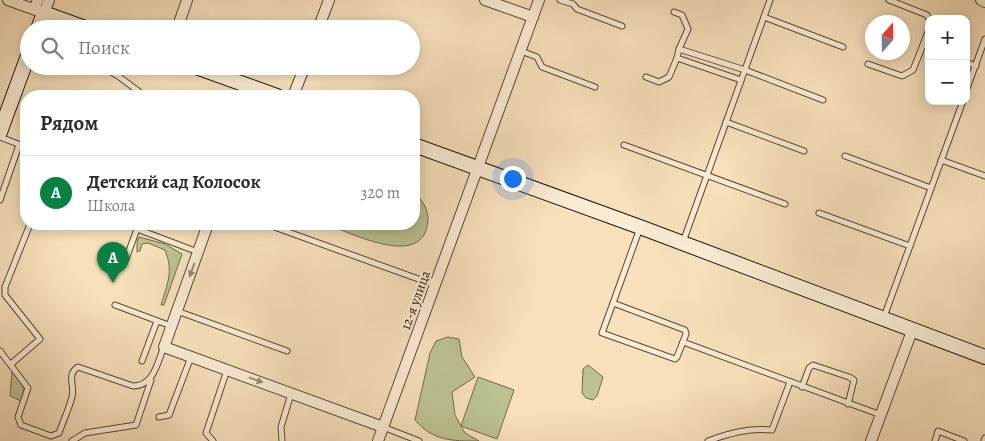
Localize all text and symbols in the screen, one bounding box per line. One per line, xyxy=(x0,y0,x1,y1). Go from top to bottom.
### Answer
north arrow xyxy=(865,15,910,60)
map controls xyxy=(925,15,970,105)
button: + xyxy=(925,15,970,60)
search box xyxy=(20,20,420,75)
icon: search xyxy=(38,34,66,62)
text: Поиск xyxy=(78,35,130,61)
button: − xyxy=(925,60,970,105)
text: Рядом xyxy=(40,109,98,137)
your location xyxy=(500,166,526,192)
text: Детский сад Колосок xyxy=(87,169,261,195)
text: A xyxy=(51,182,61,204)
text: 320 m xyxy=(361,182,400,204)
text: Школа xyxy=(87,195,135,217)
pin: A xyxy=(97,242,129,283)
one-way arrow xyxy=(188,262,195,277)
street label: 12-я улица xyxy=(396,267,435,332)
one-way arrow xyxy=(249,376,264,384)

